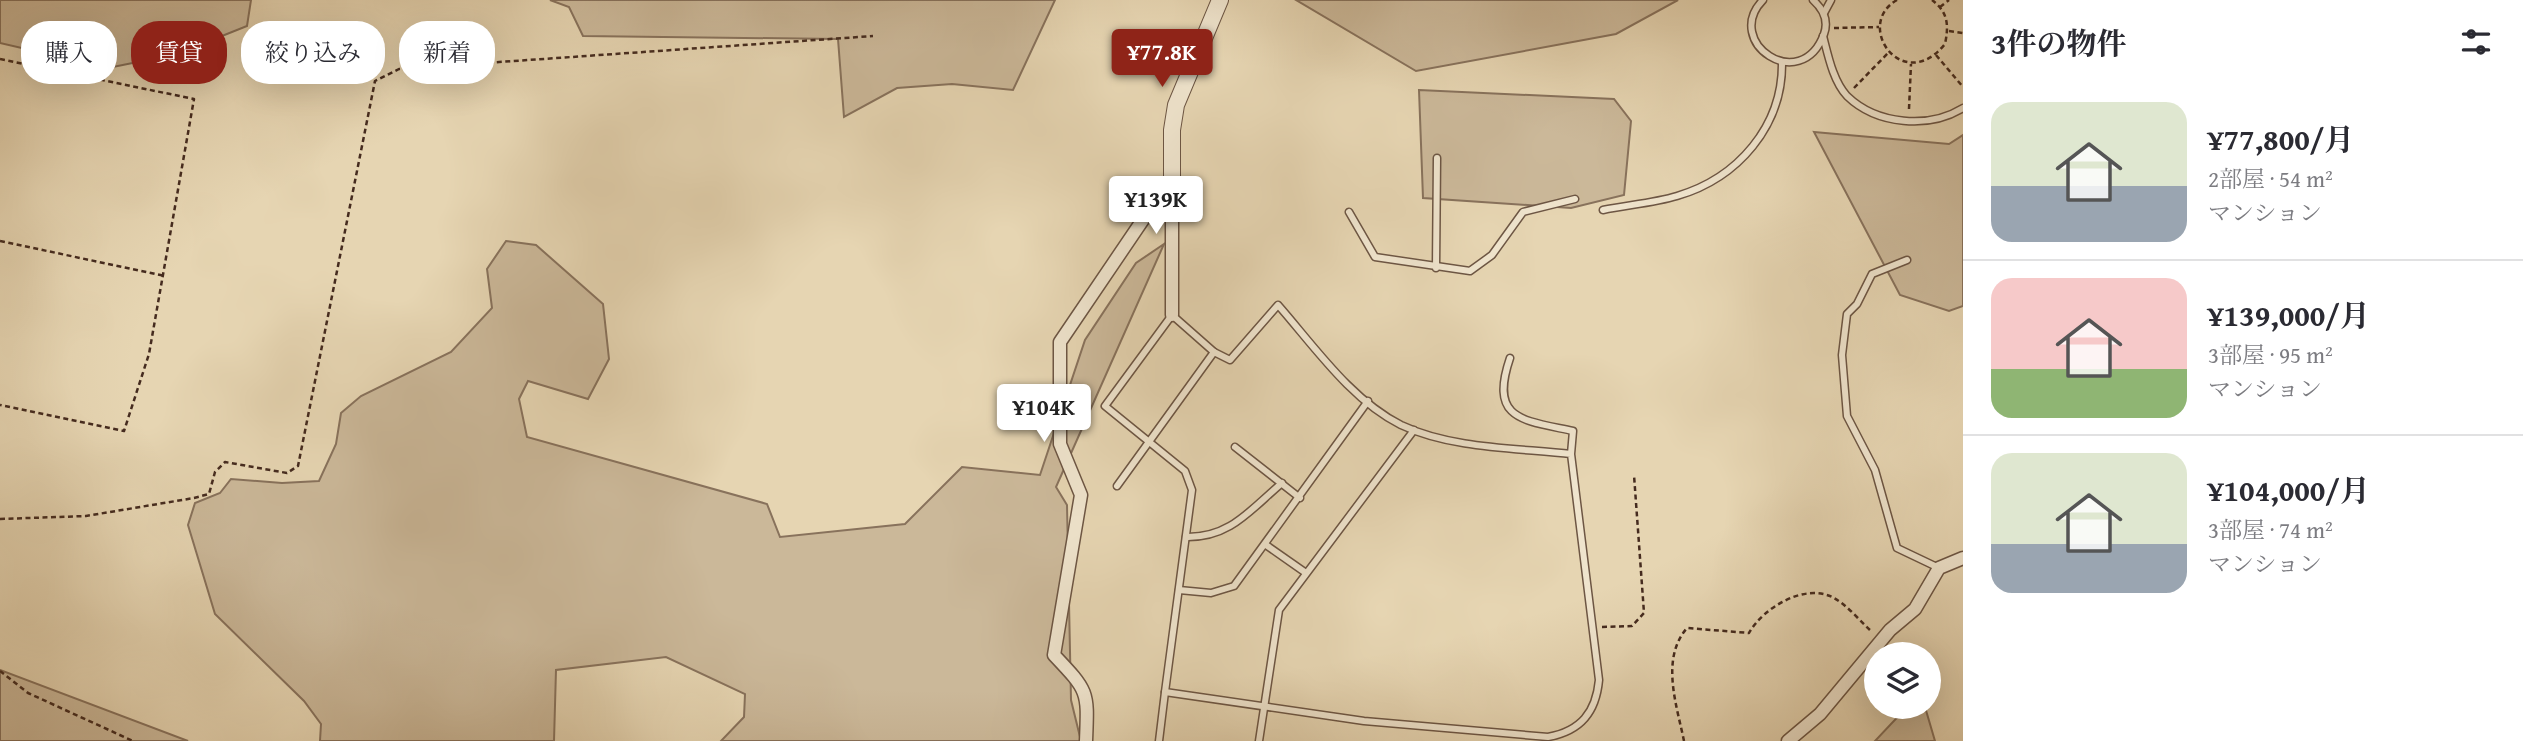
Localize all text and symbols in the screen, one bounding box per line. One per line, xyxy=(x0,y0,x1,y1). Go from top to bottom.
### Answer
chip: 購入 xyxy=(21,21,117,84)
chip: 賃貸 xyxy=(131,21,227,84)
chip: 絞り込み xyxy=(241,21,385,84)
chip: 新着 xyxy=(399,21,495,84)
text: 3件の物件 xyxy=(1991,21,2127,65)
icon: filters xyxy=(2457,23,2495,61)
pin: ¥77.8K xyxy=(1105,29,1219,89)
text: ¥77.8K xyxy=(1128,35,1196,68)
text: ¥77,800/月 xyxy=(2208,117,2354,161)
icon: home xyxy=(2047,130,2131,214)
text: 2部屋 · 54 m² xyxy=(2208,162,2333,195)
pin: ¥139K xyxy=(1107,176,1205,236)
text: ¥139K xyxy=(1125,182,1187,215)
text: マンション xyxy=(2208,196,2322,229)
text: ¥139,000/月 xyxy=(2208,293,2370,337)
icon: home xyxy=(2047,306,2131,390)
text: 3部屋 · 95 m² xyxy=(2208,338,2333,371)
text: マンション xyxy=(2208,372,2322,405)
pin: ¥104K xyxy=(995,384,1093,444)
text: ¥104K xyxy=(1013,390,1075,423)
text: ¥104,000/月 xyxy=(2208,468,2370,512)
icon: home xyxy=(2047,481,2131,565)
text: 3部屋 · 74 m² xyxy=(2208,513,2333,546)
text: マンション xyxy=(2208,547,2322,580)
map controls xyxy=(1864,642,1941,719)
button: layers xyxy=(1864,642,1941,719)

